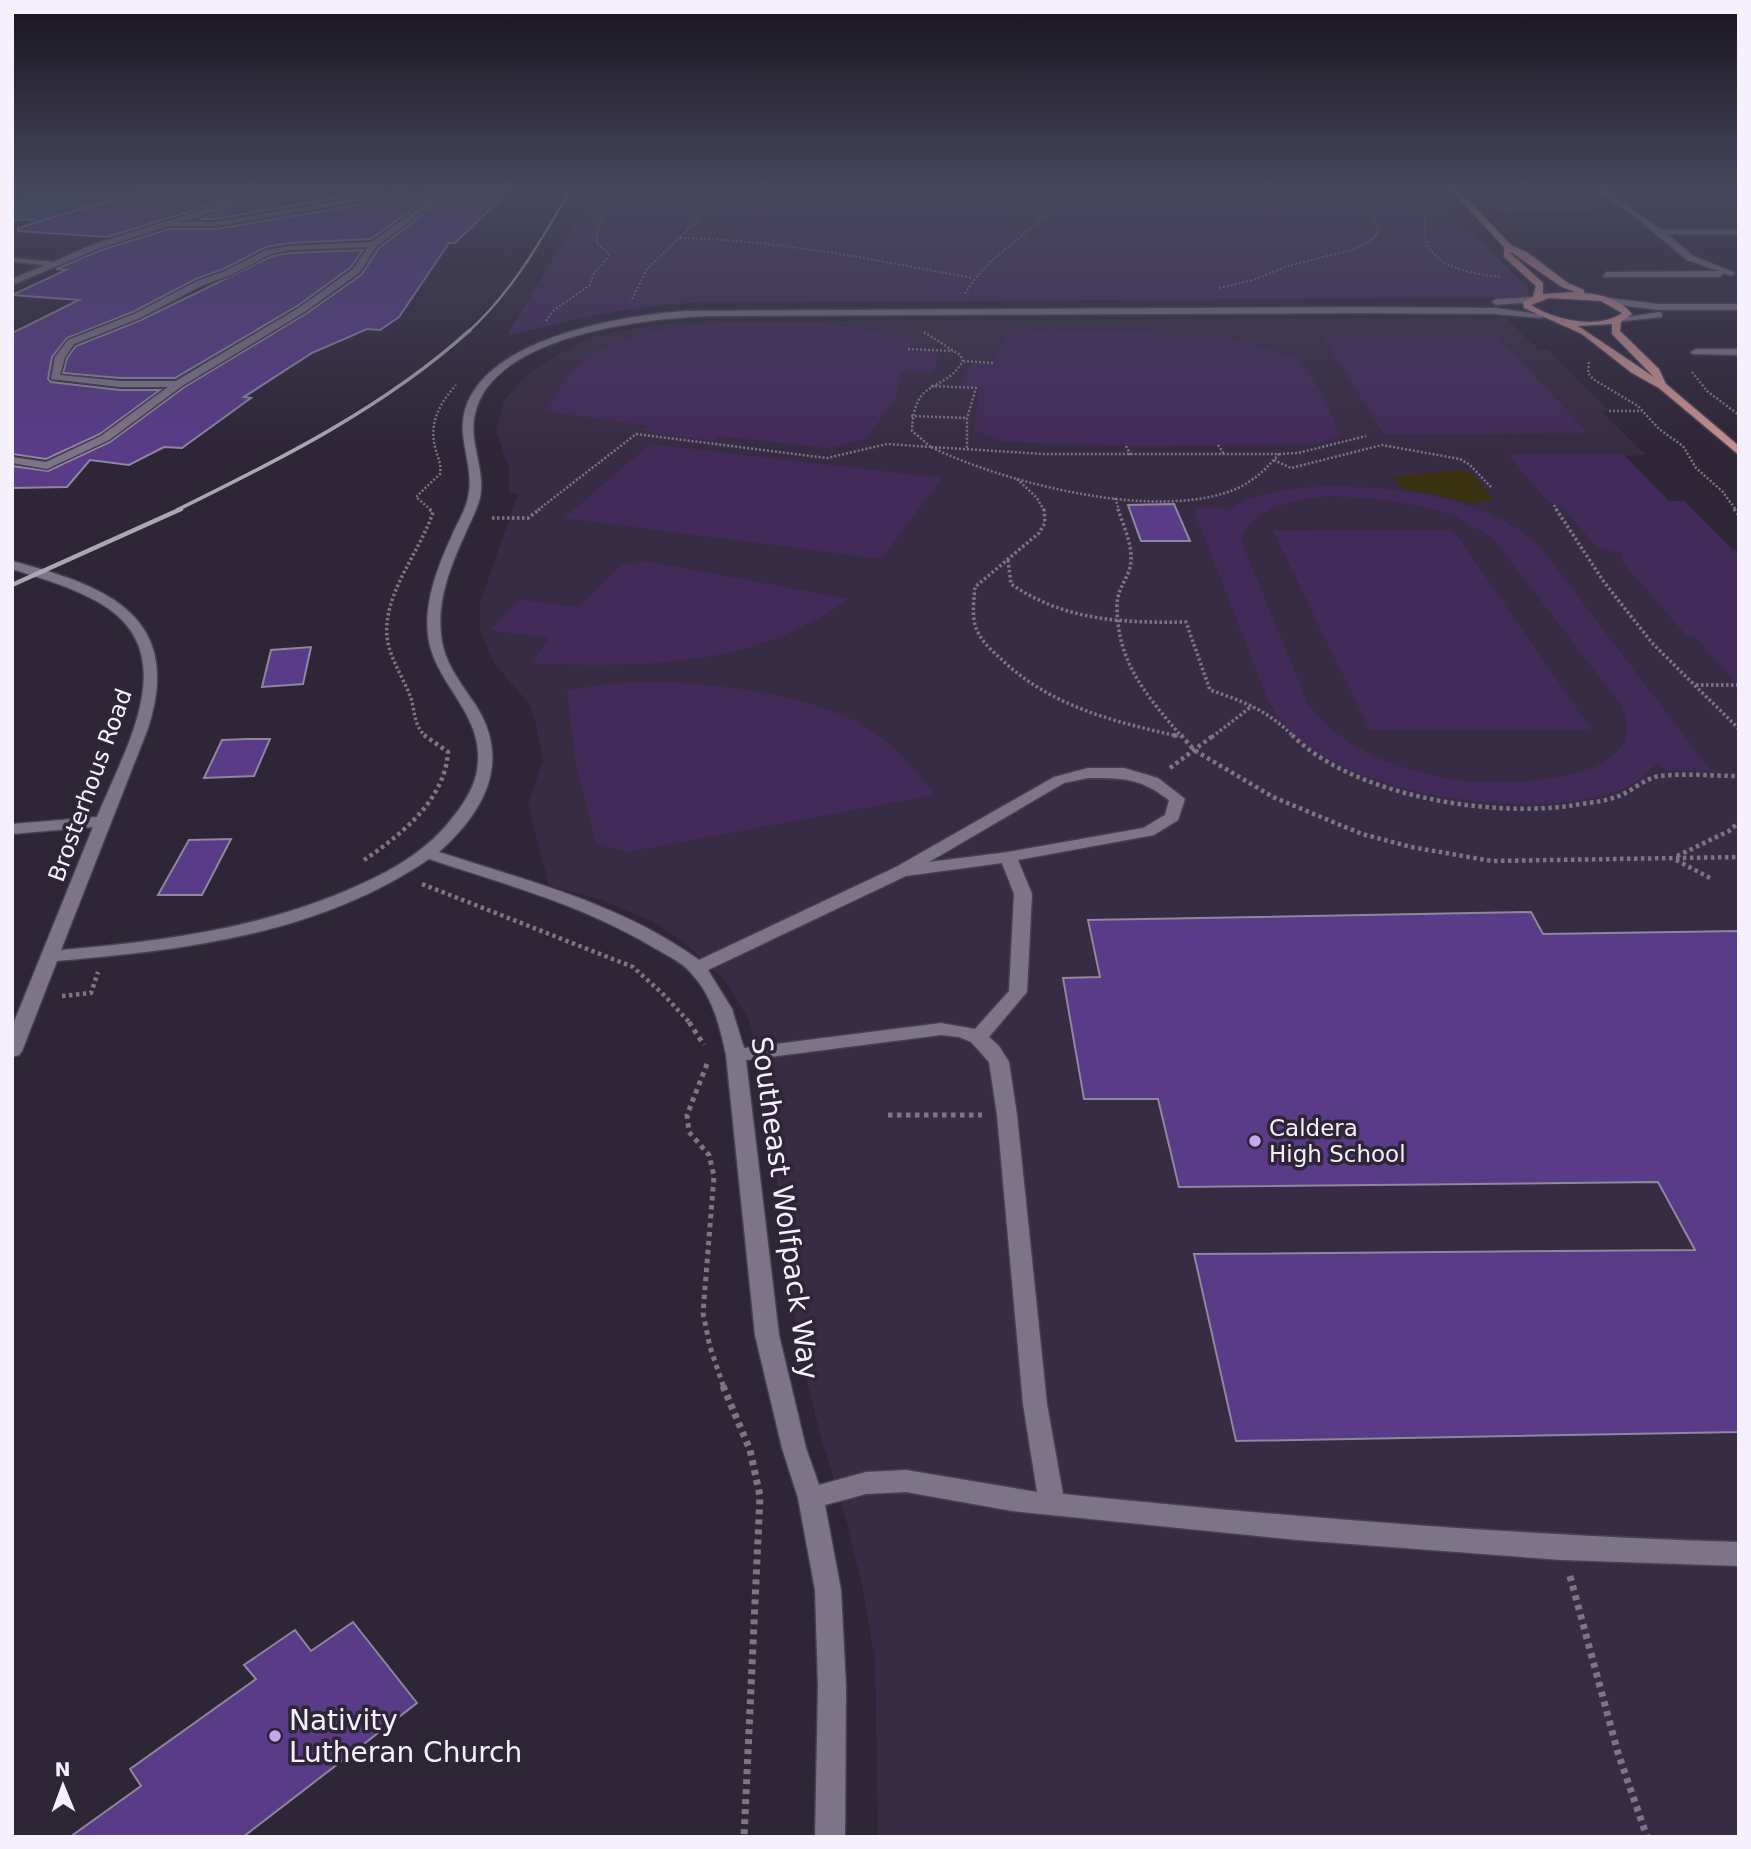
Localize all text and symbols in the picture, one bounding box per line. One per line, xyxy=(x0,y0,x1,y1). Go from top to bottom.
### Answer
street label: Brosterhous Road xyxy=(43,685,137,885)
street label: Southeast Wolfpack Way xyxy=(745,1034,825,1382)
place label: Caldera High School xyxy=(1269,1115,1406,1167)
marker: Caldera High School xyxy=(1247,1133,1263,1149)
place label: Nativity Lutheran Church xyxy=(289,1704,522,1769)
marker: Nativity Lutheran Church xyxy=(267,1728,283,1744)
north arrow xyxy=(28,1751,98,1821)
text: N xyxy=(55,1758,71,1780)

